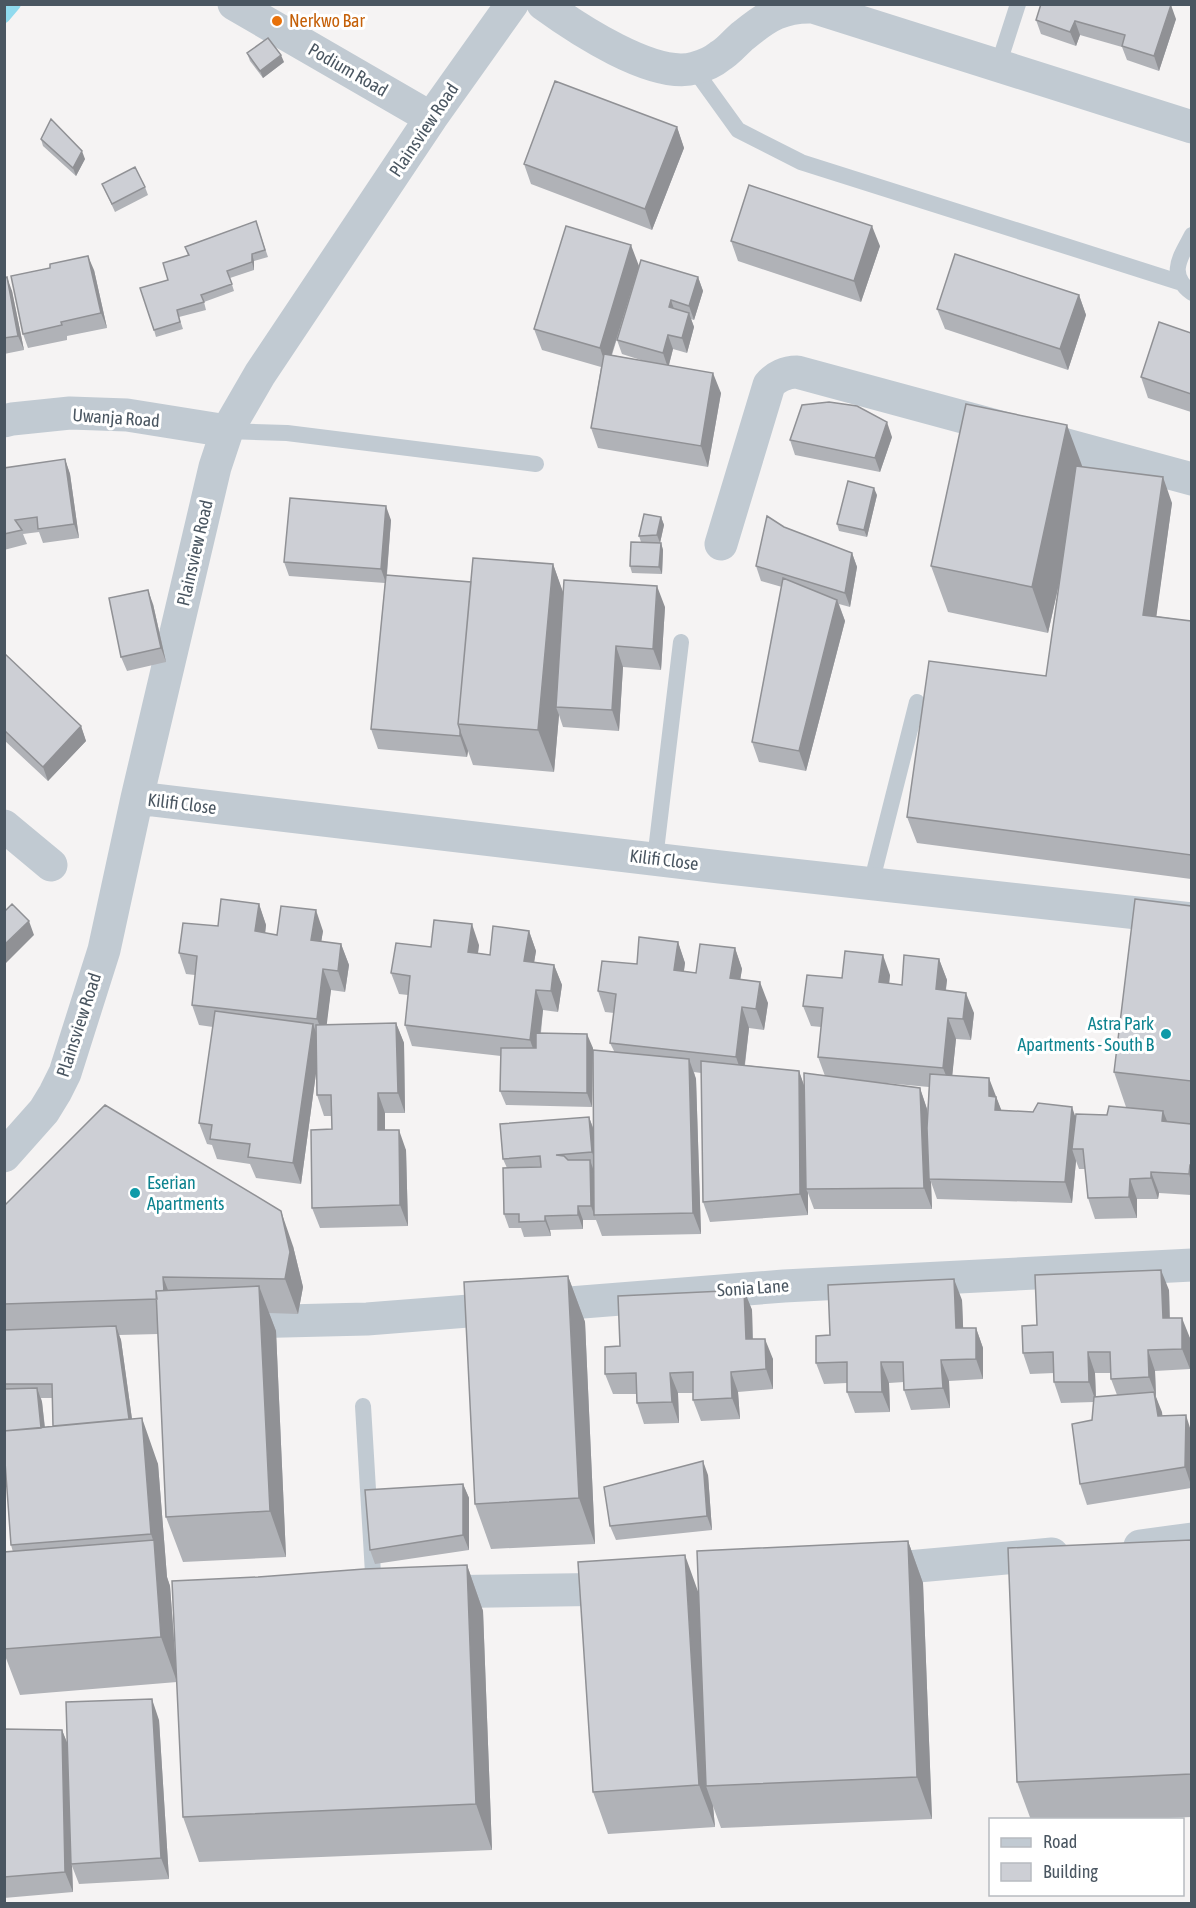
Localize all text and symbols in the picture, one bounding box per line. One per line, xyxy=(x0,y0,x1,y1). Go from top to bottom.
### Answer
place label: Nerkwo Bar xyxy=(289,10,365,31)
marker: Nerkwo Bar xyxy=(270,14,284,28)
street label: Podium Road xyxy=(305,38,392,101)
street label: Plainsview Road xyxy=(385,79,463,180)
street label: Uwanja Road xyxy=(72,404,160,431)
street label: Plainsview Road xyxy=(172,498,217,608)
street label: Kilifi Close xyxy=(146,789,218,818)
street label: Kilifi Close xyxy=(628,845,700,874)
street label: Plainsview Road xyxy=(52,970,105,1080)
place label: Astra Park Apartments - South B xyxy=(1018,1013,1154,1055)
marker: Astra Park Apartments - South B xyxy=(1159,1027,1173,1041)
place label: Eserian Apartments xyxy=(147,1172,224,1214)
marker: Eserian Apartments xyxy=(128,1186,142,1200)
street label: Sonia Lane xyxy=(716,1275,790,1300)
legend xyxy=(989,1818,1184,1896)
text: Road xyxy=(1043,1831,1077,1852)
text: Building xyxy=(1043,1861,1098,1882)

